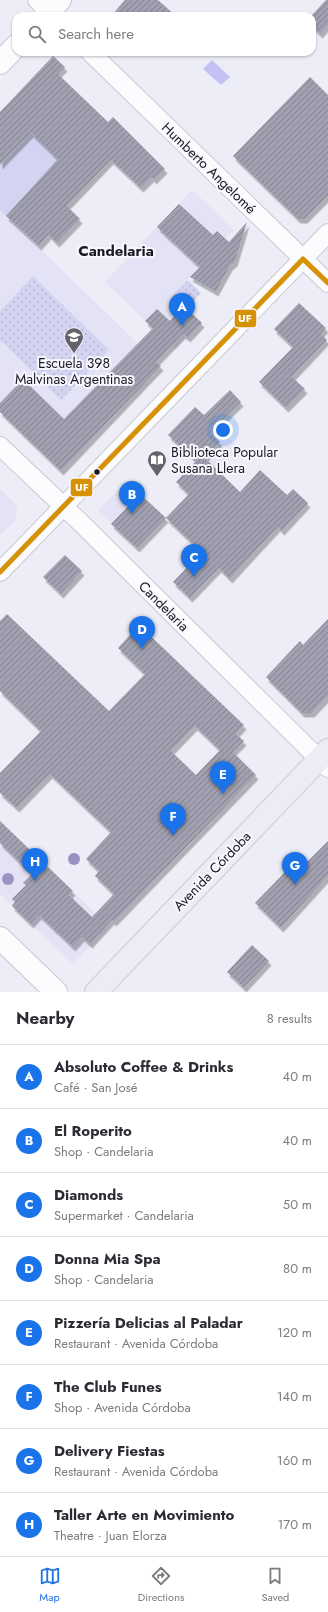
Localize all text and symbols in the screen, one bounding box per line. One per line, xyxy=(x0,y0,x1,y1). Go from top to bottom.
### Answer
search box xyxy=(12,12,316,56)
icon: search xyxy=(26,23,48,45)
text: Search here xyxy=(58,23,134,45)
street label: Humberto Angelomé xyxy=(157,118,261,218)
district label: Candelaria xyxy=(78,240,154,262)
pin: A xyxy=(169,293,195,326)
line badge: UF xyxy=(234,309,257,328)
text: UF xyxy=(238,310,252,326)
school or university icon: Escuela 398 Malvinas Argentinas xyxy=(63,326,85,354)
place label: Escuela 398 Malvinas Argentinas xyxy=(15,353,133,389)
your location xyxy=(213,420,233,440)
place label: Biblioteca Popular Susana Llera xyxy=(171,442,278,478)
library icon: Biblioteca Popular Susana Llera xyxy=(146,449,168,477)
unlabelled marker xyxy=(92,467,102,477)
line badge: UF xyxy=(70,478,93,497)
text: UF xyxy=(75,479,89,495)
pin: B xyxy=(119,481,145,514)
pin: C xyxy=(181,544,207,577)
street label: Candelaria xyxy=(134,576,194,636)
pin: D xyxy=(129,616,155,649)
pin: E xyxy=(210,761,236,794)
pin: F xyxy=(160,803,186,836)
street label: Avenida Córdoba xyxy=(169,827,255,915)
pin: H xyxy=(22,848,48,881)
pin: G xyxy=(282,852,308,885)
text: Nearby xyxy=(16,1006,74,1030)
text: 8 results xyxy=(267,1009,312,1028)
text: Absoluto Coffee & Drinks xyxy=(54,1056,233,1078)
text: A xyxy=(24,1067,34,1086)
text: 40 m xyxy=(283,1067,312,1086)
text: Café · San José xyxy=(54,1078,138,1097)
text: El Roperito xyxy=(54,1120,132,1142)
text: B xyxy=(25,1131,33,1150)
text: 40 m xyxy=(283,1131,312,1150)
text: Shop · Candelaria xyxy=(54,1142,154,1161)
text: Diamonds xyxy=(54,1184,123,1206)
text: C xyxy=(24,1195,34,1214)
text: 50 m xyxy=(283,1195,312,1214)
text: Supermarket · Candelaria xyxy=(54,1206,194,1225)
text: Donna Mia Spa xyxy=(54,1248,161,1270)
text: D xyxy=(24,1259,34,1278)
text: 80 m xyxy=(283,1259,312,1278)
text: Shop · Candelaria xyxy=(54,1270,154,1289)
text: Pizzería Delicias al Paladar xyxy=(54,1312,243,1334)
text: E xyxy=(25,1323,33,1342)
text: 120 m xyxy=(277,1323,312,1342)
text: Restaurant · Avenida Córdoba xyxy=(54,1334,218,1353)
text: The Club Funes xyxy=(54,1376,162,1398)
text: F xyxy=(25,1387,33,1406)
text: 140 m xyxy=(277,1387,312,1406)
text: Shop · Avenida Córdoba xyxy=(54,1398,191,1417)
text: Delivery Fiestas xyxy=(54,1440,165,1462)
text: G xyxy=(24,1451,34,1470)
text: 160 m xyxy=(277,1451,312,1470)
text: Restaurant · Avenida Córdoba xyxy=(54,1462,218,1481)
text: Taller Arte en Movimiento xyxy=(54,1504,234,1526)
text: H xyxy=(24,1515,34,1534)
text: 170 m xyxy=(277,1515,312,1534)
text: Theatre · Juan Elorza xyxy=(54,1526,167,1545)
tab: Map xyxy=(39,1565,61,1605)
tab: Directions xyxy=(138,1565,184,1605)
tab: Saved xyxy=(262,1565,289,1605)

